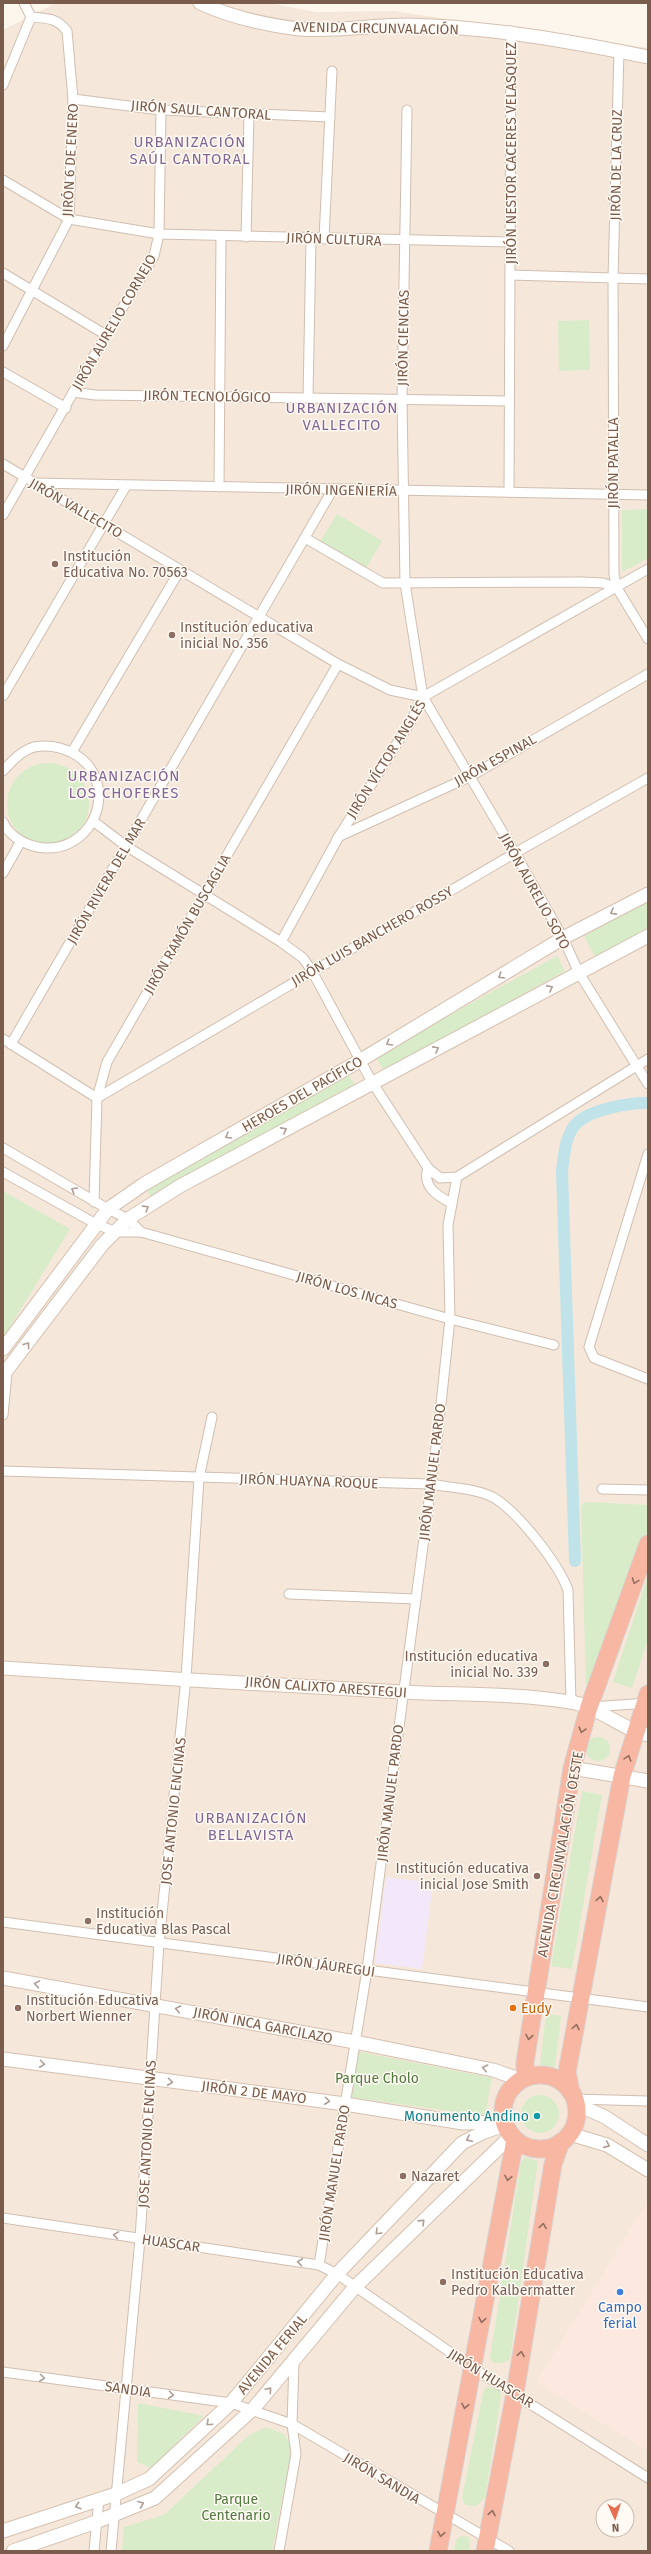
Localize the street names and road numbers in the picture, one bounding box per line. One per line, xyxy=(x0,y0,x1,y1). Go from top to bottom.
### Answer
street label: AVENIDA CIRCUNVALACIÓN xyxy=(293,18,459,38)
street label: JIRÓN NESTOR CACERES VELASQUEZ xyxy=(502,42,520,264)
street label: JIRÓN SAUL CANTORAL xyxy=(130,96,272,124)
street label: JIRÓN 6 DE ENERO xyxy=(58,103,82,217)
street label: JIRÓN DE LA CRUZ xyxy=(606,109,626,221)
street label: JIRÓN CULTURA xyxy=(286,228,382,250)
street label: JIRÓN AURELIO CORNEJO xyxy=(68,251,160,393)
street label: JIRÓN CIENCIAS xyxy=(393,289,413,386)
street label: JIRÓN TECNOLÓGICO xyxy=(143,386,271,406)
street label: JIRÓN PATALLA xyxy=(604,418,622,508)
street label: JIRÓN VALLECITO xyxy=(26,474,126,542)
street label: JIRÓN INGEÑIERÍA xyxy=(285,480,397,500)
street label: JIRÓN VÍCTOR ANGLÉS xyxy=(342,696,430,822)
street label: JIRÓN ESPINAL xyxy=(451,730,539,790)
street label: JIRÓN RIVERA DEL MAR xyxy=(63,814,150,947)
street label: JIRÓN AURELIO SOTO xyxy=(495,830,575,952)
street label: JIRÓN RAMÓN BUSCAGLIA xyxy=(139,851,235,997)
street label: JIRÓN LUIS BANCHERO ROSSY xyxy=(288,882,457,990)
street label: HEROES DEL PACÍFICO xyxy=(238,1052,366,1136)
street label: JIRÓN LOS INCAS xyxy=(294,1267,400,1313)
street label: JIRÓN MANUEL PARDO xyxy=(415,1402,449,1542)
street label: JIRÓN HUAYNA ROQUE xyxy=(239,1470,379,1492)
street label: JIRÓN CALIXTO ARESTEGUI xyxy=(244,1672,408,1702)
street label: JIRÓN MANUEL PARDO xyxy=(373,1723,407,1863)
street label: JOSE ANTONIO ENCINAS xyxy=(157,1736,190,1886)
street label: AVENIDA CIRCUNVALACIÓN OESTE xyxy=(533,1750,587,1958)
street label: JIRÓN JÁUREGUI xyxy=(276,1949,376,1981)
street label: JIRÓN INCA GARCILAZO xyxy=(192,2003,334,2047)
street label: JOSE ANTONIO ENCINAS xyxy=(135,2059,160,2208)
street label: JIRÓN 2 DE MAYO xyxy=(200,2077,308,2107)
street label: JIRÓN MANUEL PARDO xyxy=(314,2103,354,2243)
street label: HUASCAR xyxy=(141,2231,202,2256)
street label: AVENIDA FERIAL xyxy=(234,2311,311,2398)
street label: JIRÓN HUASCAR xyxy=(445,2344,538,2412)
street label: SANDIA xyxy=(104,2378,152,2401)
street label: JIRÓN SANDIA xyxy=(340,2448,424,2508)

